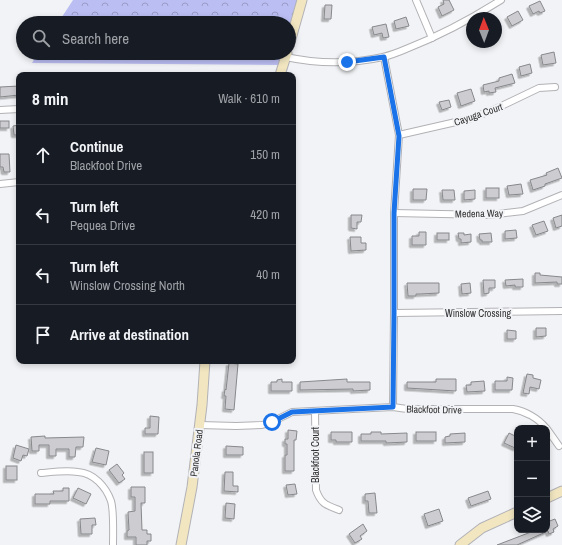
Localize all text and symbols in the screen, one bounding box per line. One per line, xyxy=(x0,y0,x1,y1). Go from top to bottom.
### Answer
north arrow xyxy=(466,12,502,48)
search box xyxy=(16,16,296,60)
icon: search xyxy=(30,27,52,49)
text: Search here xyxy=(62,28,129,49)
route end xyxy=(338,53,356,71)
text: 8 min xyxy=(32,87,68,110)
text: Walk · 610 m xyxy=(218,90,280,107)
street label: Cayuga Court xyxy=(452,100,505,129)
text: Continue xyxy=(70,136,123,157)
icon: ahead xyxy=(32,144,54,166)
text: 150 m xyxy=(250,146,280,163)
text: Blackfoot Drive xyxy=(70,157,142,174)
text: Turn left xyxy=(70,196,118,217)
icon: left xyxy=(32,204,54,226)
text: 420 m xyxy=(250,206,280,223)
street label: Medena Way xyxy=(455,207,504,220)
text: Pequea Drive xyxy=(70,217,135,234)
text: Turn left xyxy=(70,256,118,277)
icon: left xyxy=(32,264,54,286)
text: 40 m xyxy=(256,266,280,283)
text: Winslow Crossing North xyxy=(70,277,185,294)
street label: Winslow Crossing xyxy=(445,307,511,320)
icon: arrive xyxy=(32,324,54,346)
text: Arrive at destination xyxy=(70,324,189,345)
street label: Blackfoot Drive xyxy=(406,403,462,416)
route start xyxy=(263,413,281,431)
map controls xyxy=(514,425,550,533)
button: + xyxy=(514,425,550,461)
street label: Blackfoot Court xyxy=(309,426,322,483)
street label: Panola Road xyxy=(187,429,206,477)
button: − xyxy=(514,461,550,497)
button: layers xyxy=(514,497,550,533)

